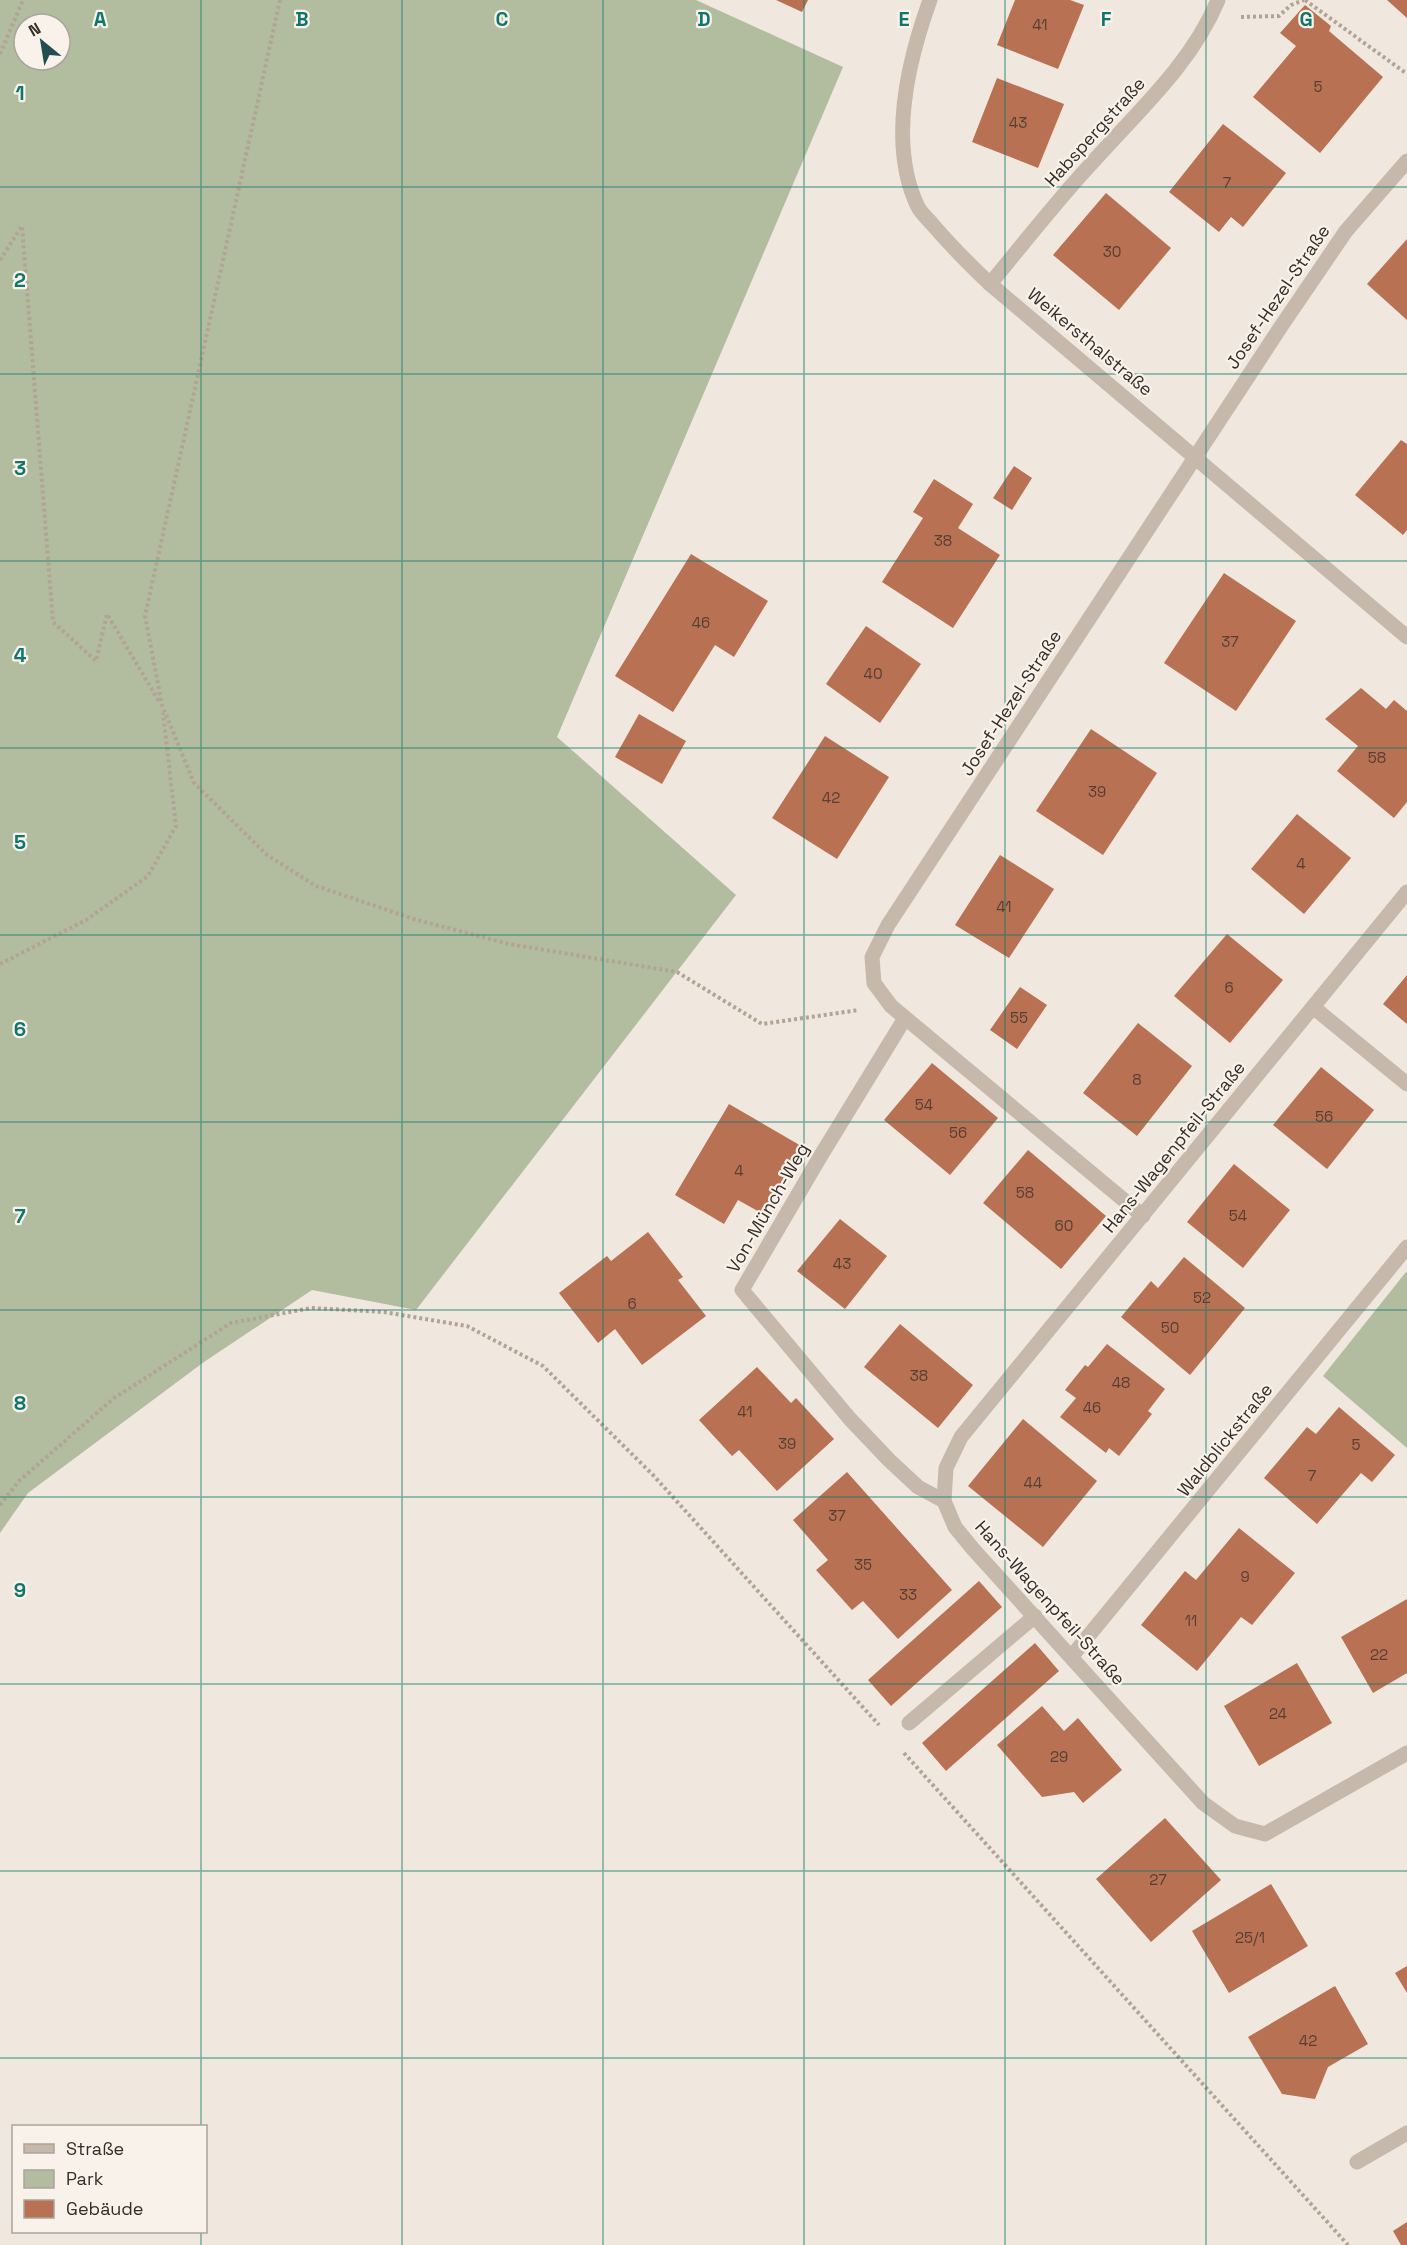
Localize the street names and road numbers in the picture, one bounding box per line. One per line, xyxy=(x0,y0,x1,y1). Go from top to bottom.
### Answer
street label: Habspergstraße xyxy=(1039,72,1150,191)
street label: Josef-Hezel-Straße xyxy=(1221,220,1334,373)
street label: Weikersthalstraße xyxy=(1023,282,1158,401)
street label: Josef-Hezel-Straße xyxy=(955,625,1066,780)
street label: Hans-Wagenpfeil-Straße xyxy=(1097,1056,1250,1237)
street label: Von-Münch-Weg xyxy=(721,1139,814,1277)
street label: Waldblickstraße xyxy=(1172,1378,1277,1501)
street label: Hans-Wagenpfeil-Straße xyxy=(970,1515,1131,1690)

